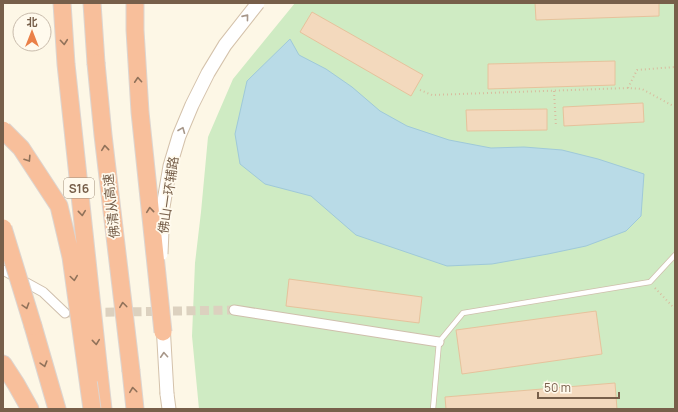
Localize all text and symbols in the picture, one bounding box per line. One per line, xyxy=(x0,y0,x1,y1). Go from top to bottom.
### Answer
north arrow xyxy=(12,12,52,52)
text: 北 xyxy=(27,14,38,29)
one-way arrow xyxy=(241,15,248,22)
one-way arrow xyxy=(60,39,69,45)
one-way arrow xyxy=(134,77,143,83)
one-way arrow xyxy=(177,126,185,133)
one-way arrow xyxy=(101,145,110,151)
one-way arrow xyxy=(23,155,31,162)
street label: 佛山一环辅路 xyxy=(154,155,182,235)
street label: 佛清从高速 xyxy=(99,173,123,239)
road number: S16 xyxy=(64,178,94,198)
one-way arrow xyxy=(146,207,155,213)
one-way arrow xyxy=(77,210,86,216)
one-way arrow xyxy=(69,275,78,282)
one-way arrow xyxy=(21,302,30,309)
one-way arrow xyxy=(119,302,128,308)
one-way arrow xyxy=(91,339,100,345)
one-way arrow xyxy=(160,352,169,358)
one-way arrow xyxy=(39,360,48,367)
scale bar xyxy=(538,374,619,400)
text: 50 m xyxy=(544,379,571,396)
one-way arrow xyxy=(129,387,138,393)

